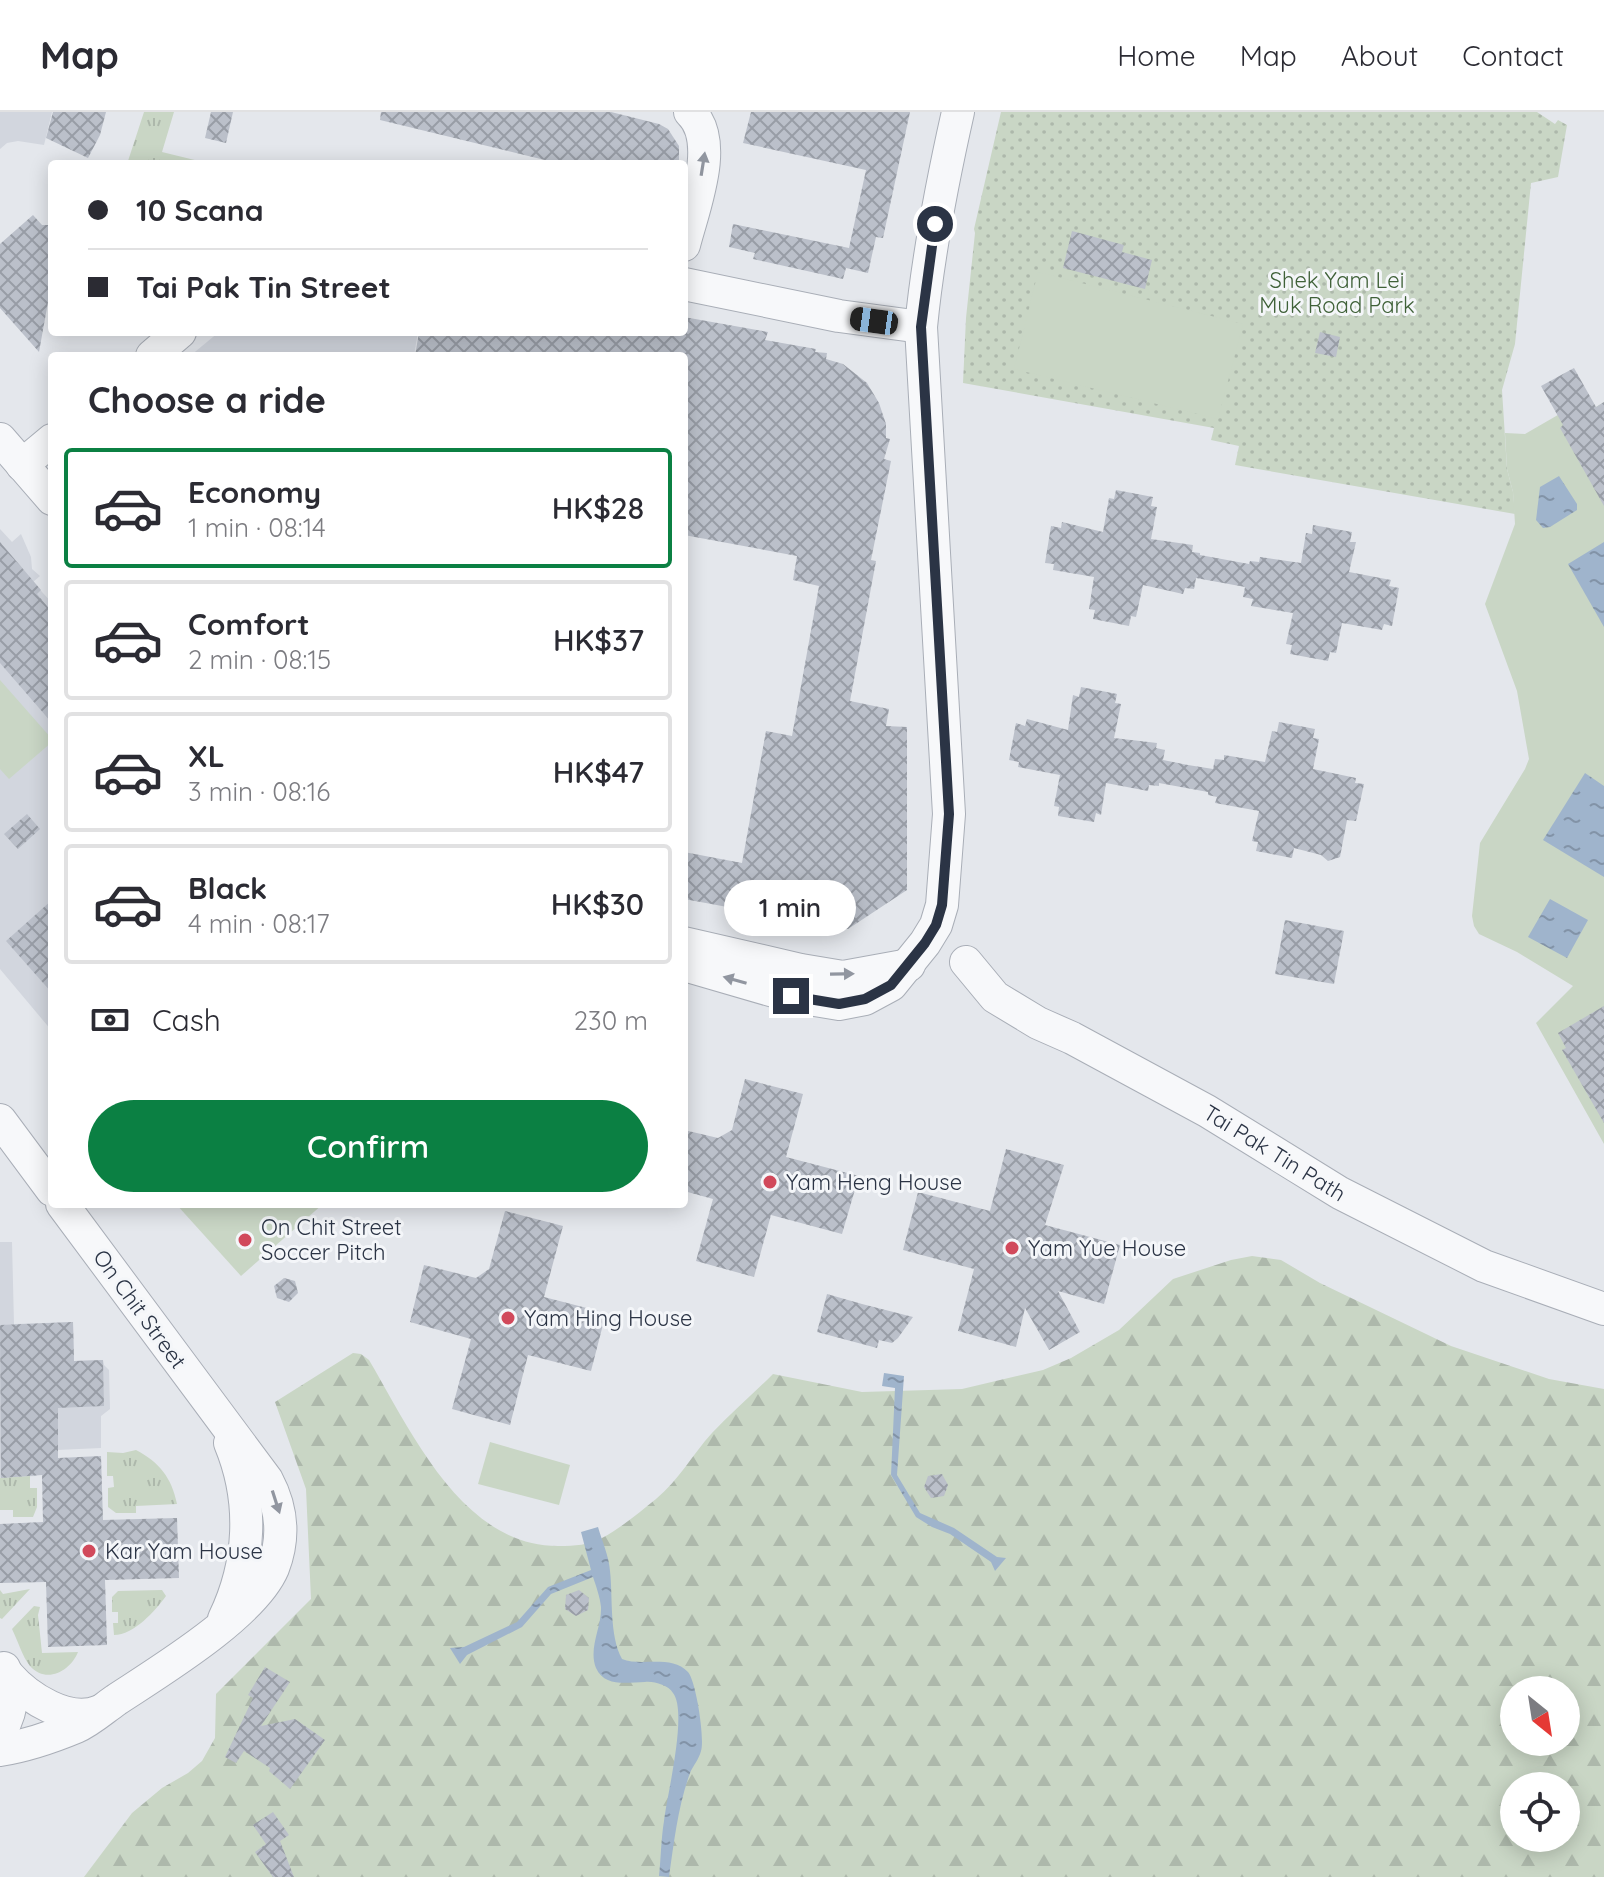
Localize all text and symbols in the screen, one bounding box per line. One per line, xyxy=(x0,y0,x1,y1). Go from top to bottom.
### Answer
text: Map xyxy=(40,31,119,79)
text: Home xyxy=(1117,38,1196,73)
text: Map xyxy=(1240,38,1297,73)
text: About xyxy=(1341,38,1418,73)
text: Contact xyxy=(1462,38,1564,73)
one-way arrow xyxy=(697,152,709,177)
text: 10 Scana xyxy=(136,191,264,229)
route start xyxy=(917,206,953,242)
park label: Shek Yam Lei Muk Road Park xyxy=(1259,266,1415,319)
text: Tai Pak Tin Street xyxy=(136,268,391,306)
car xyxy=(849,306,899,336)
text: Choose a ride xyxy=(88,377,326,422)
icon: car xyxy=(92,472,164,544)
text: Economy xyxy=(188,473,321,511)
text: HK$28 xyxy=(552,489,644,527)
text: 1 min · 08:14 xyxy=(188,511,326,544)
icon: car xyxy=(92,604,164,676)
text: Comfort xyxy=(188,605,309,643)
text: HK$37 xyxy=(553,621,644,659)
text: 2 min · 08:15 xyxy=(188,643,331,676)
icon: car xyxy=(92,736,164,808)
text: XL xyxy=(188,737,225,775)
text: HK$47 xyxy=(553,753,644,791)
text: 3 min · 08:16 xyxy=(188,775,330,808)
icon: car xyxy=(92,868,164,940)
text: Black xyxy=(188,869,267,907)
callout: 1 min xyxy=(725,880,857,936)
text: HK$30 xyxy=(551,885,644,923)
text: 1 min xyxy=(759,891,821,924)
text: 4 min · 08:17 xyxy=(188,907,330,940)
one-way arrow xyxy=(830,968,855,981)
one-way arrow xyxy=(723,973,747,986)
route end xyxy=(773,978,809,1014)
icon: cash xyxy=(88,998,132,1042)
text: Cash xyxy=(152,1001,221,1039)
text: 230 m xyxy=(574,1004,648,1037)
street label: Tai Pak Tin Path xyxy=(1198,1098,1351,1207)
button: Confirm xyxy=(88,1100,648,1192)
place label: Yam Heng House xyxy=(786,1168,962,1196)
marker: Yam Heng House xyxy=(761,1173,779,1191)
place label: On Chit Street Soccer Pitch xyxy=(261,1213,402,1266)
marker: On Chit Street Soccer Pitch xyxy=(236,1231,254,1249)
place label: Yam Yue House xyxy=(1028,1234,1186,1262)
marker: Yam Yue House xyxy=(1003,1239,1021,1257)
street label: On Chit Street xyxy=(87,1244,193,1374)
place label: Yam Hing House xyxy=(524,1304,692,1332)
marker: Yam Hing House xyxy=(499,1309,517,1327)
one-way arrow xyxy=(270,1490,283,1514)
place label: Kar Yam House xyxy=(105,1537,263,1565)
marker: Kar Yam House xyxy=(80,1542,98,1560)
north arrow xyxy=(1500,1676,1580,1756)
map controls xyxy=(1500,1676,1580,1852)
button: locate xyxy=(1500,1772,1580,1852)

